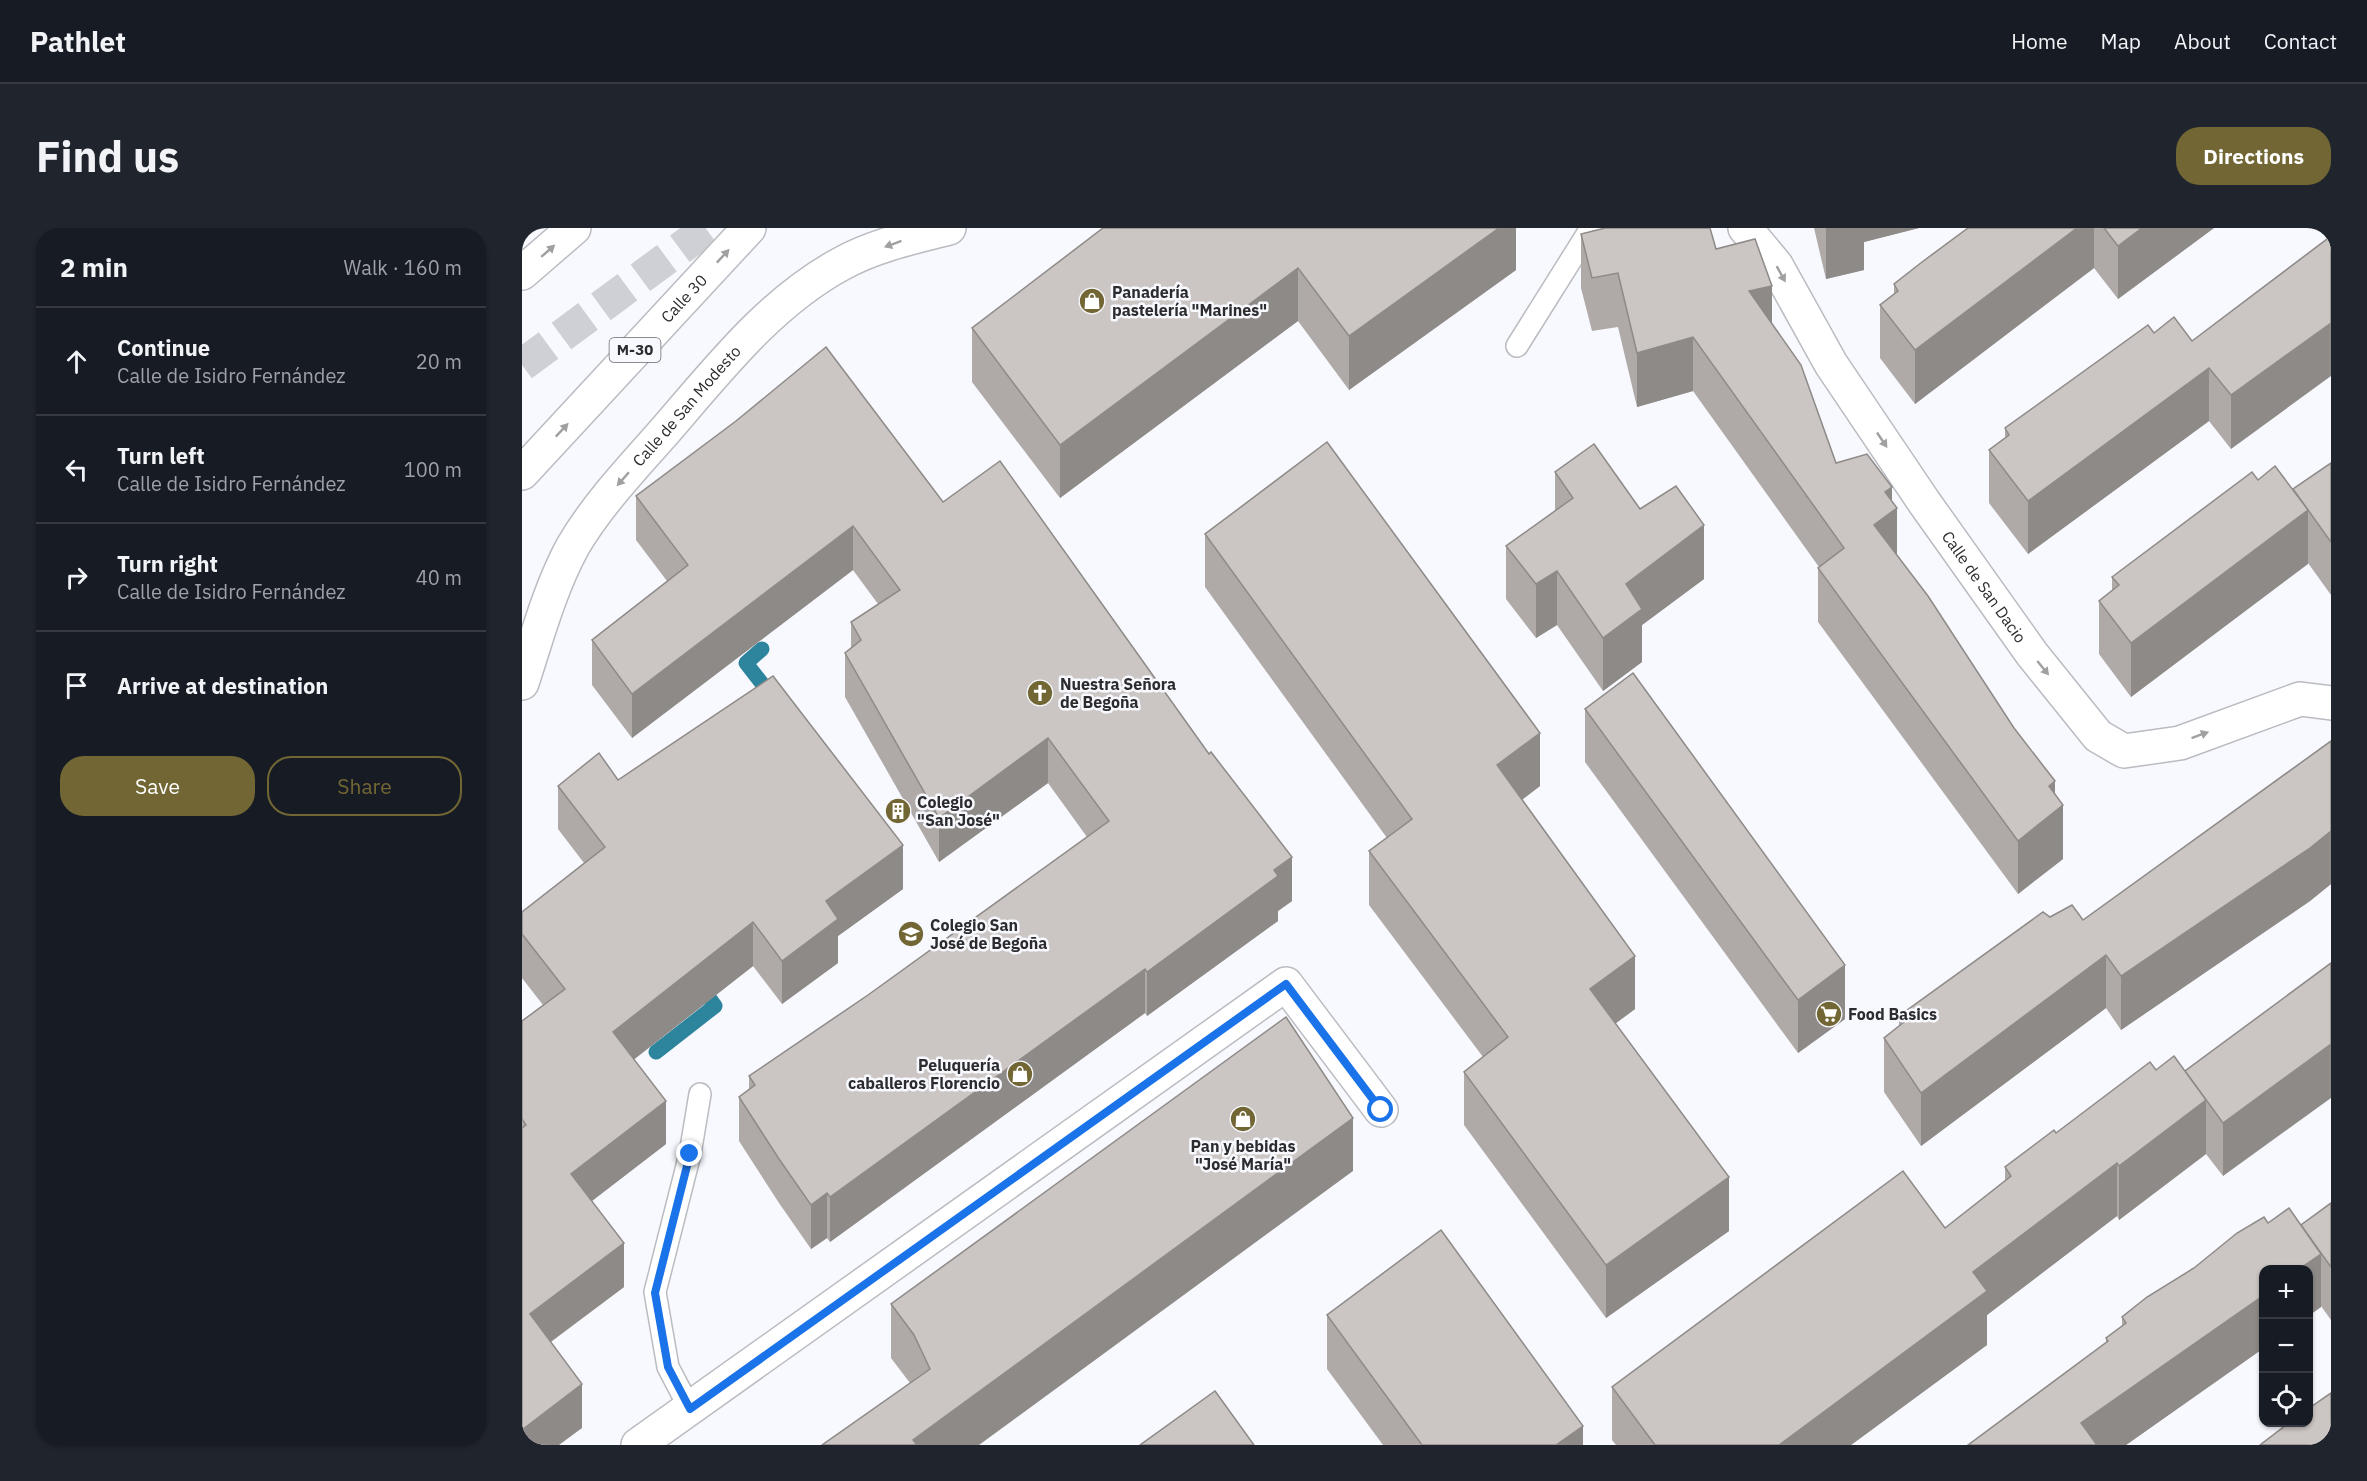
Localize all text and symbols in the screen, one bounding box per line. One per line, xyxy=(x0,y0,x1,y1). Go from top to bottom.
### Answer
text: Pathlet xyxy=(30,23,126,60)
text: Home xyxy=(2011,27,2068,55)
text: Map xyxy=(2101,27,2141,55)
text: About xyxy=(2174,27,2231,55)
text: Contact xyxy=(2264,27,2337,55)
button: Directions xyxy=(2176,127,2331,185)
text: Find us xyxy=(36,129,179,184)
one-way arrow xyxy=(884,240,902,249)
one-way arrow xyxy=(540,244,556,257)
one-way arrow xyxy=(716,249,729,264)
text: 2 min xyxy=(60,250,128,284)
text: Walk · 160 m xyxy=(344,254,462,281)
one-way arrow xyxy=(1776,266,1786,283)
street label: Calle 30 xyxy=(656,270,711,327)
place label: Panadería pastelería "Marines" xyxy=(1112,282,1267,320)
shop icon: Panadería pastelería "Marines" xyxy=(1077,286,1107,316)
text: Continue xyxy=(117,333,210,362)
road number: M-30 xyxy=(610,338,660,362)
street label: Calle de San Modesto xyxy=(628,341,745,470)
icon: ahead xyxy=(60,345,93,378)
text: 20 m xyxy=(416,348,462,375)
text: Calle de Isidro Fernández xyxy=(117,362,346,389)
one-way arrow xyxy=(555,423,568,438)
one-way arrow xyxy=(1876,432,1888,448)
text: Turn left xyxy=(117,441,205,470)
icon: left xyxy=(60,453,93,486)
text: 100 m xyxy=(404,456,462,483)
text: Calle de Isidro Fernández xyxy=(117,470,346,497)
one-way arrow xyxy=(617,471,630,486)
street label: Calle de San Dacio xyxy=(1938,527,2031,647)
text: Turn right xyxy=(117,549,218,578)
icon: right xyxy=(60,561,93,594)
text: 40 m xyxy=(416,564,462,591)
text: Calle de Isidro Fernández xyxy=(117,578,346,605)
one-way arrow xyxy=(2037,660,2050,676)
icon: arrive xyxy=(60,669,93,702)
text: Arrive at destination xyxy=(117,671,328,700)
place label: Nuestra Señora de Begoña xyxy=(1060,674,1176,712)
church icon: Nuestra Señora de Begoña xyxy=(1025,678,1055,708)
one-way arrow xyxy=(2191,730,2209,740)
button: Save xyxy=(60,756,255,816)
button: Share xyxy=(267,756,462,816)
place label: Colegio "San José" xyxy=(917,792,1000,830)
building icon: Colegio "San José" xyxy=(883,796,913,826)
place label: Colegio San José de Begoña xyxy=(930,915,1047,953)
school or university icon: Colegio San José de Begoña xyxy=(896,919,926,949)
supermarket icon: Food Basics xyxy=(1814,999,1844,1029)
place label: Food Basics xyxy=(1848,1004,1937,1024)
place label: Peluquería caballeros Florencio xyxy=(848,1055,1000,1093)
shop icon: Peluquería caballeros Florencio xyxy=(1005,1059,1035,1089)
route start xyxy=(1367,1096,1393,1122)
shop icon: Pan y bebidas "José María" xyxy=(1228,1104,1258,1134)
place label: Pan y bebidas "José María" xyxy=(1191,1136,1295,1174)
route end xyxy=(676,1140,702,1166)
map controls xyxy=(2259,1265,2313,1427)
button: + xyxy=(2259,1265,2313,1319)
button: − xyxy=(2259,1319,2313,1373)
button: locate xyxy=(2259,1373,2313,1427)

